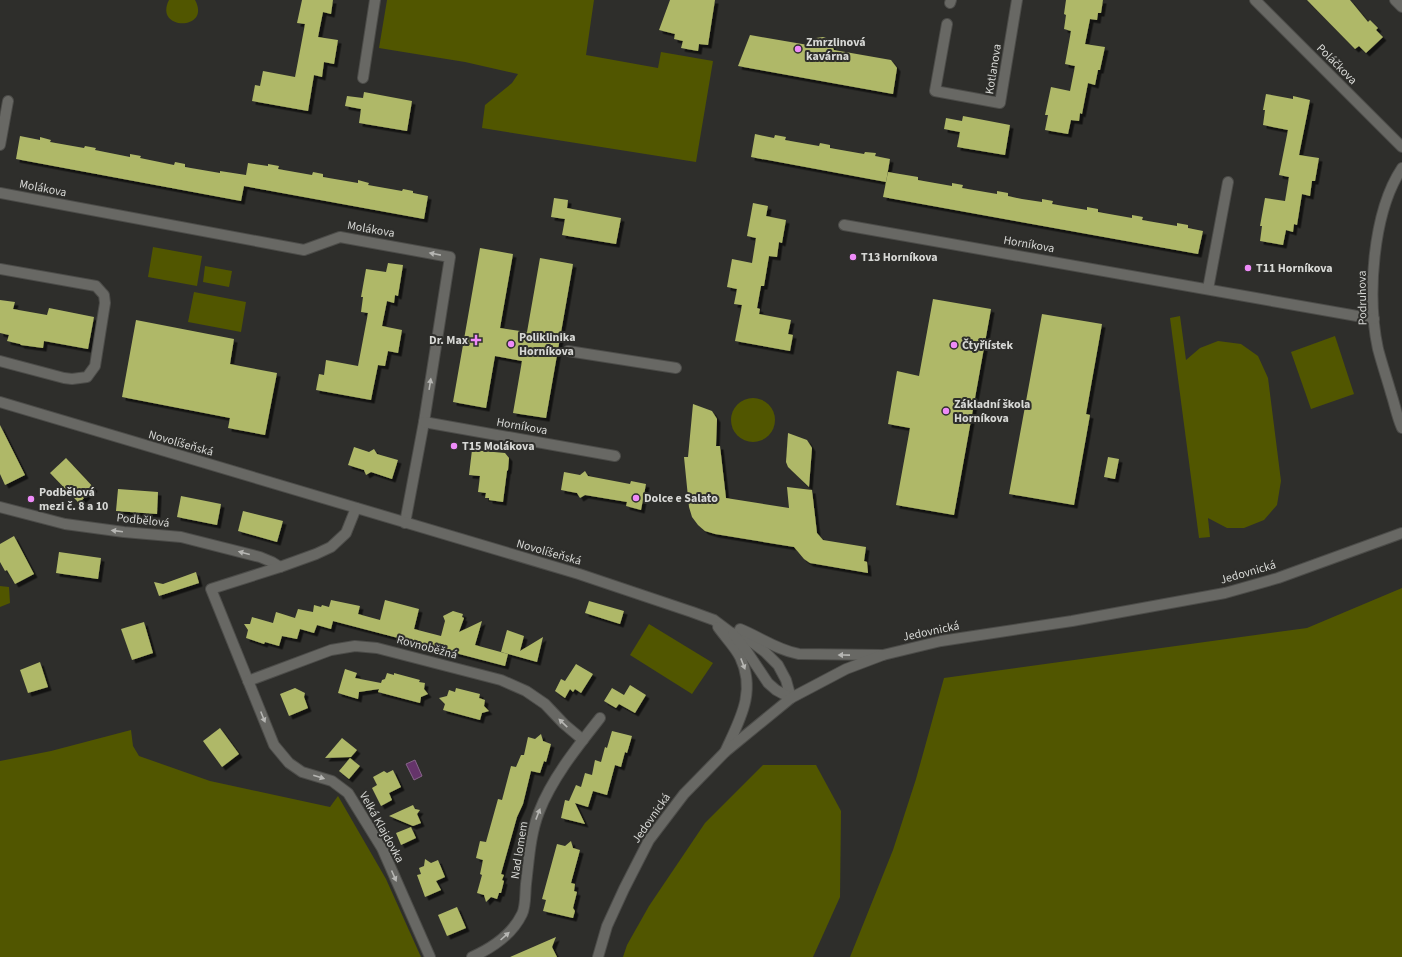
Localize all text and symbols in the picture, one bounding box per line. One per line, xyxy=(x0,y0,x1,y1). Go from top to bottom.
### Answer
place label: Zmrzlinová kavárna xyxy=(806,34,866,65)
street label: Poláčkova xyxy=(1313,40,1361,88)
street label: Kotlanova xyxy=(981,43,1006,95)
marker: Zmrzlinová kavárna xyxy=(793,44,803,54)
street label: Molákova xyxy=(18,176,68,201)
street label: Molákova xyxy=(346,217,396,242)
street label: Horníkova xyxy=(1002,232,1056,257)
place label: T13 Horníkova xyxy=(861,249,938,266)
one-way arrow xyxy=(429,251,441,257)
marker: T13 Horníkova xyxy=(848,252,858,262)
place label: T11 Horníkova xyxy=(1256,260,1333,277)
marker: T11 Horníkova xyxy=(1243,263,1253,273)
street label: Podruhova xyxy=(1354,270,1371,326)
place label: Poliklinika Horníkova xyxy=(519,329,576,360)
place label: Dr. Max xyxy=(429,332,468,349)
marker: Dr. Max xyxy=(471,335,481,345)
place label: Čtyřlístek xyxy=(962,337,1014,354)
marker: Poliklinika Horníkova xyxy=(506,339,516,349)
marker: Čtyřlístek xyxy=(949,340,959,350)
one-way arrow xyxy=(427,378,433,390)
place label: Základní škola Horníkova xyxy=(954,396,1030,427)
marker: Základní škola Horníkova xyxy=(941,406,951,416)
street label: Horníkova xyxy=(495,414,549,439)
street label: Novolíšeňská xyxy=(146,426,215,461)
place label: T15 Molákova xyxy=(462,438,534,455)
marker: T15 Molákova xyxy=(449,441,459,451)
place label: Podbělová mezi č. 8 a 10 xyxy=(39,484,108,515)
place label: Dolce e Salato xyxy=(644,490,718,507)
marker: Dolce e Salato xyxy=(631,493,641,503)
marker: Podbělová mezi č. 8 a 10 xyxy=(26,494,36,504)
street label: Podbělová xyxy=(116,509,170,532)
one-way arrow xyxy=(110,528,123,534)
street label: Novolíšeňská xyxy=(514,535,583,570)
one-way arrow xyxy=(238,550,250,556)
street label: Jedovnická xyxy=(1218,556,1278,589)
street label: Jedovnická xyxy=(901,617,961,646)
street label: Rovnoběžná xyxy=(395,631,459,664)
one-way arrow xyxy=(838,651,850,658)
one-way arrow xyxy=(740,659,746,671)
one-way arrow xyxy=(260,712,266,723)
one-way arrow xyxy=(558,718,568,728)
one-way arrow xyxy=(314,774,326,780)
street label: Velká Klajdovka xyxy=(355,789,408,866)
street label: Jedovnická xyxy=(628,790,675,847)
one-way arrow xyxy=(536,808,542,820)
street label: Nad lomem xyxy=(507,820,532,880)
one-way arrow xyxy=(391,870,397,882)
one-way arrow xyxy=(500,932,510,941)

